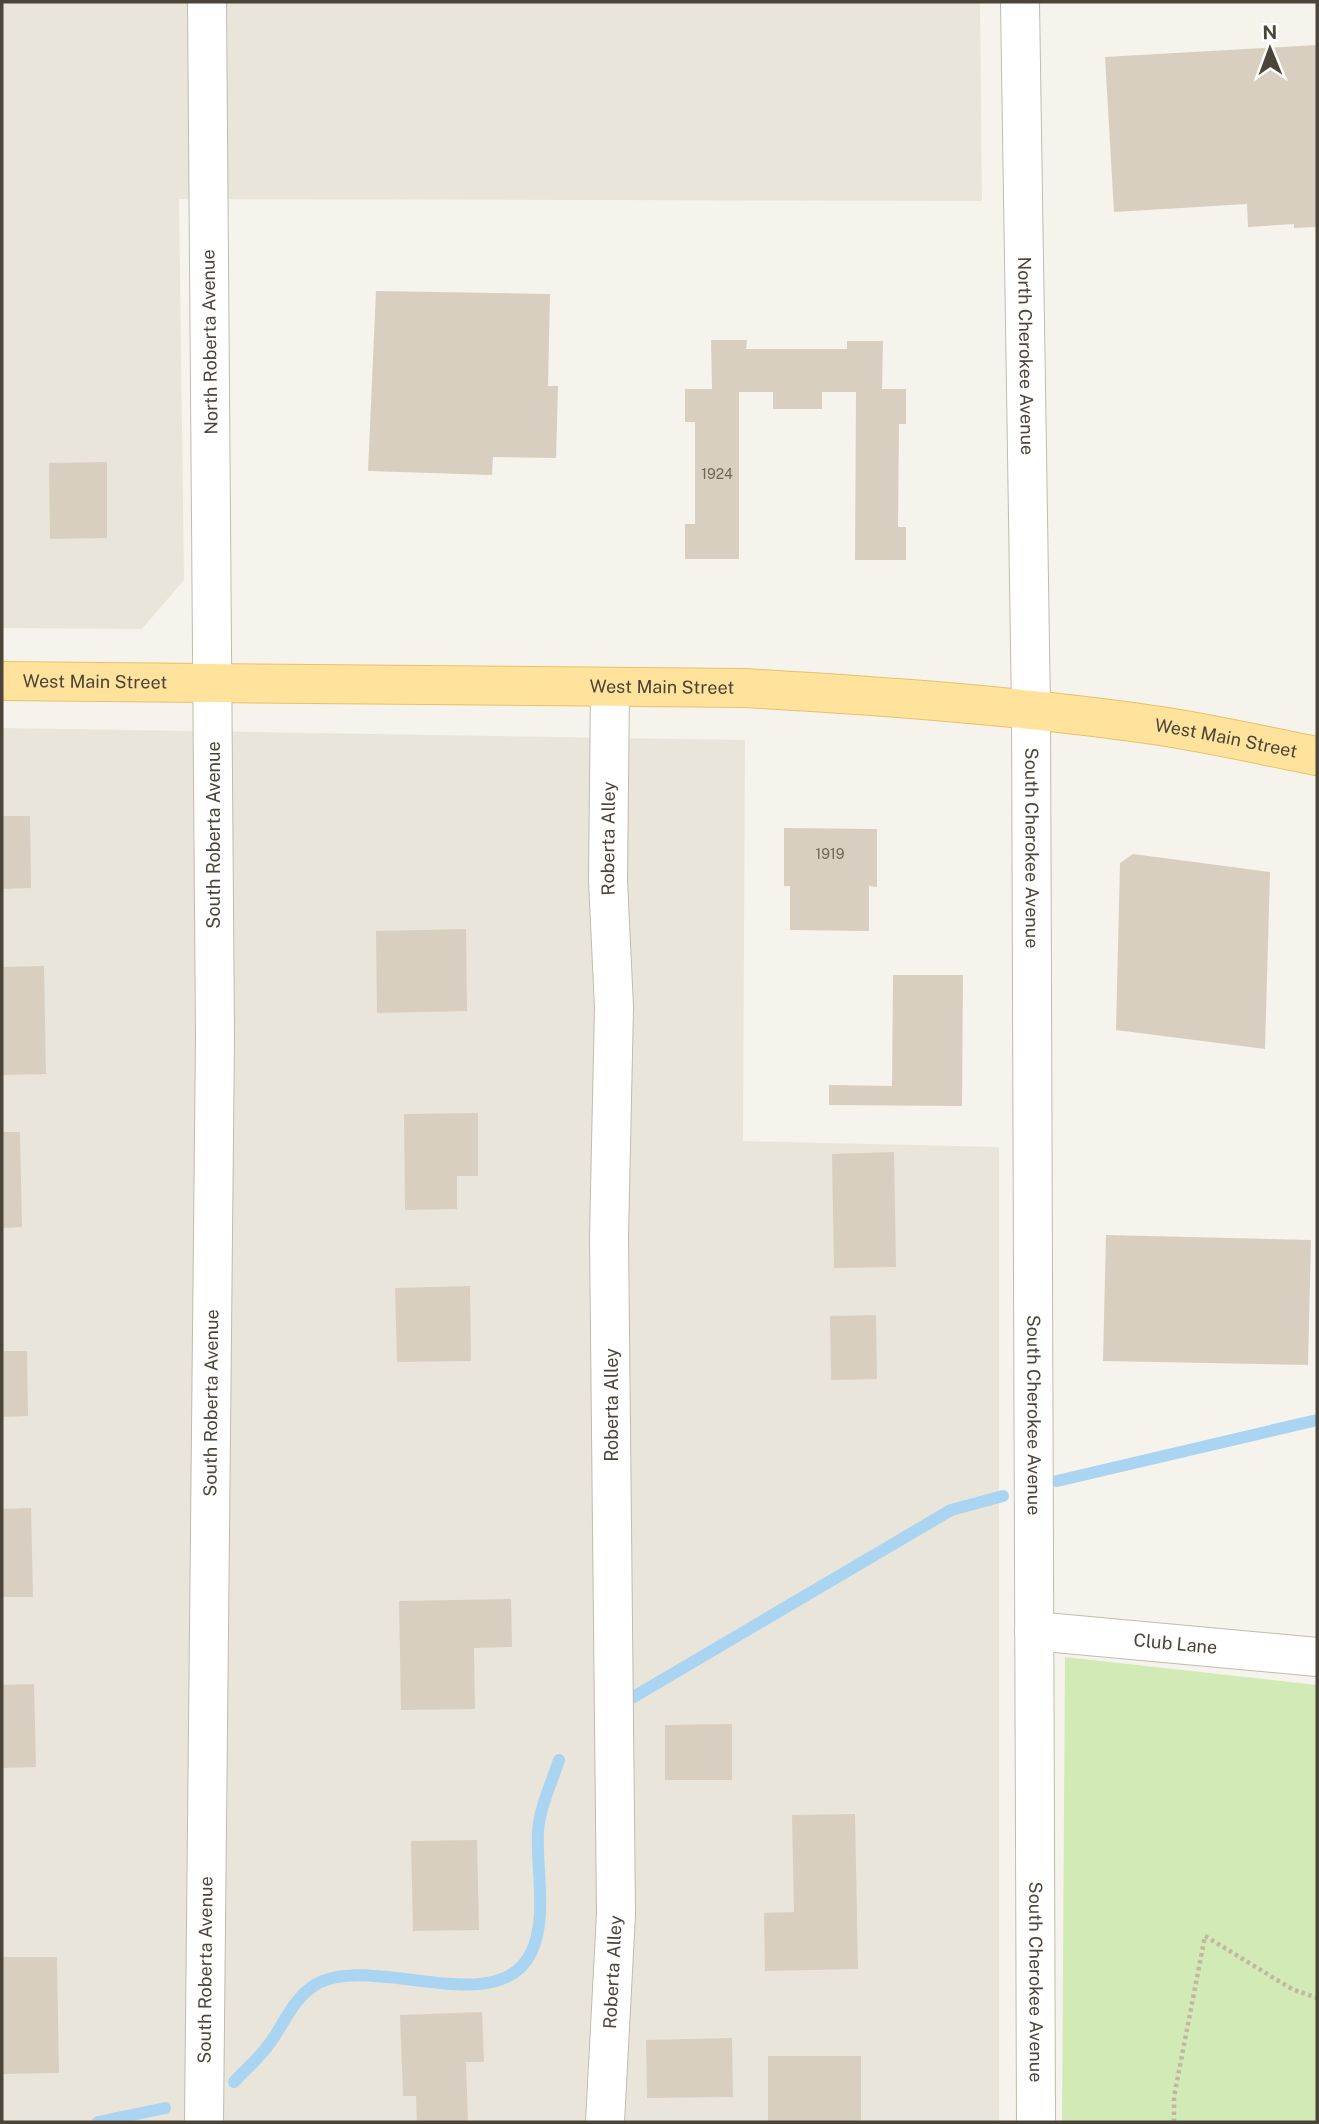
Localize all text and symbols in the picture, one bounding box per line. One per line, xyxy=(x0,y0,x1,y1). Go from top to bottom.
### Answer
north arrow xyxy=(1235,14,1305,84)
text: N xyxy=(1262,21,1277,43)
street label: North Roberta Avenue xyxy=(197,249,222,435)
street label: North Cherokee Avenue xyxy=(1014,257,1038,455)
house number: 1924 xyxy=(701,466,733,482)
street label: West Main Street xyxy=(23,670,167,693)
street label: West Main Street xyxy=(590,676,734,698)
street label: West Main Street xyxy=(1153,714,1299,762)
street label: South Roberta Avenue xyxy=(203,741,224,929)
street label: South Cherokee Avenue xyxy=(1021,748,1043,948)
street label: Roberta Alley xyxy=(597,781,619,896)
house number: 1919 xyxy=(816,846,845,862)
street label: South Roberta Avenue xyxy=(199,1309,222,1497)
street label: South Cherokee Avenue xyxy=(1023,1315,1045,1515)
street label: Roberta Alley xyxy=(601,1348,622,1462)
street label: Club Lane xyxy=(1133,1629,1218,1658)
street label: South Roberta Avenue xyxy=(194,1876,216,2064)
street label: South Cherokee Avenue xyxy=(1025,1882,1047,2082)
street label: Roberta Alley xyxy=(599,1914,626,2030)

